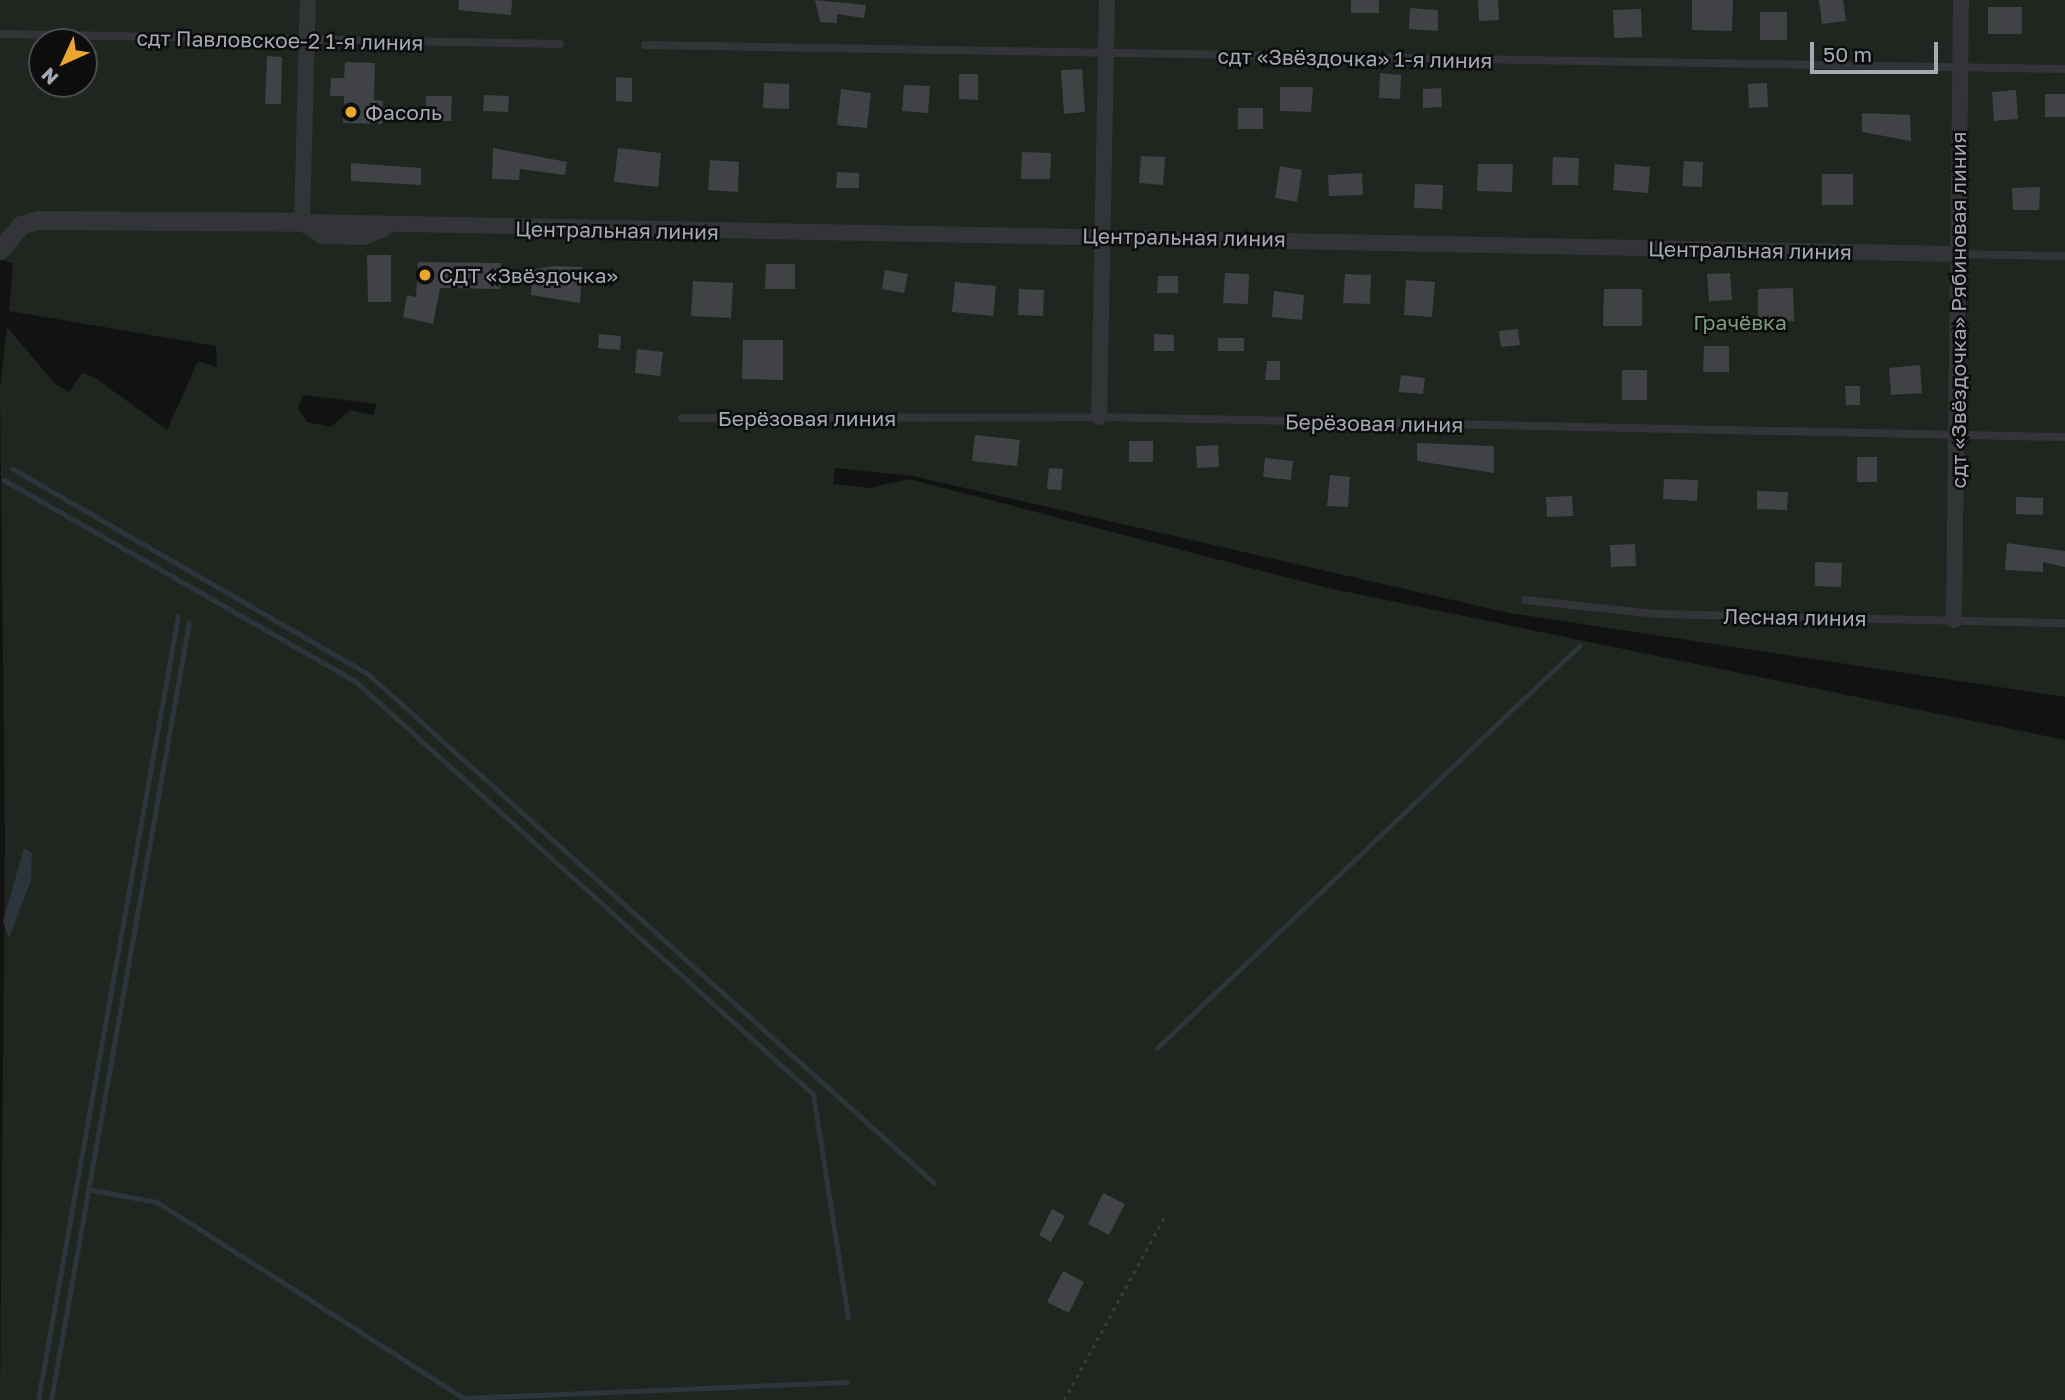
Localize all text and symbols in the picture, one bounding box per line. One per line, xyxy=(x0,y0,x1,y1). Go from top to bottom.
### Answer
street label: сдт Павловское-2 1-я линия xyxy=(136,25,424,55)
north arrow xyxy=(28,28,98,98)
scale bar xyxy=(1813,28,1941,72)
text: 50 m xyxy=(1823,41,1872,67)
street label: сдт «Звёздочка» 1-я линия xyxy=(1217,43,1493,73)
text: N xyxy=(36,64,62,90)
place label: Фасоль xyxy=(365,99,442,125)
marker: Фасоль xyxy=(343,104,359,120)
street label: сдт «Звёздочка» Рябиновая линия xyxy=(1945,132,1971,488)
street label: Центральная линия xyxy=(515,216,719,244)
street label: Центральная линия xyxy=(1082,223,1286,251)
street label: Центральная линия xyxy=(1648,236,1852,264)
place label: СДТ «Звёздочка» xyxy=(439,262,618,288)
marker: СДТ «Звёздочка» xyxy=(417,267,433,283)
park label: Грачёвка xyxy=(1693,309,1787,335)
street label: Берёзовая линия xyxy=(718,405,896,431)
street label: Берёзовая линия xyxy=(1285,409,1463,437)
street label: Лесная линия xyxy=(1723,603,1867,631)

